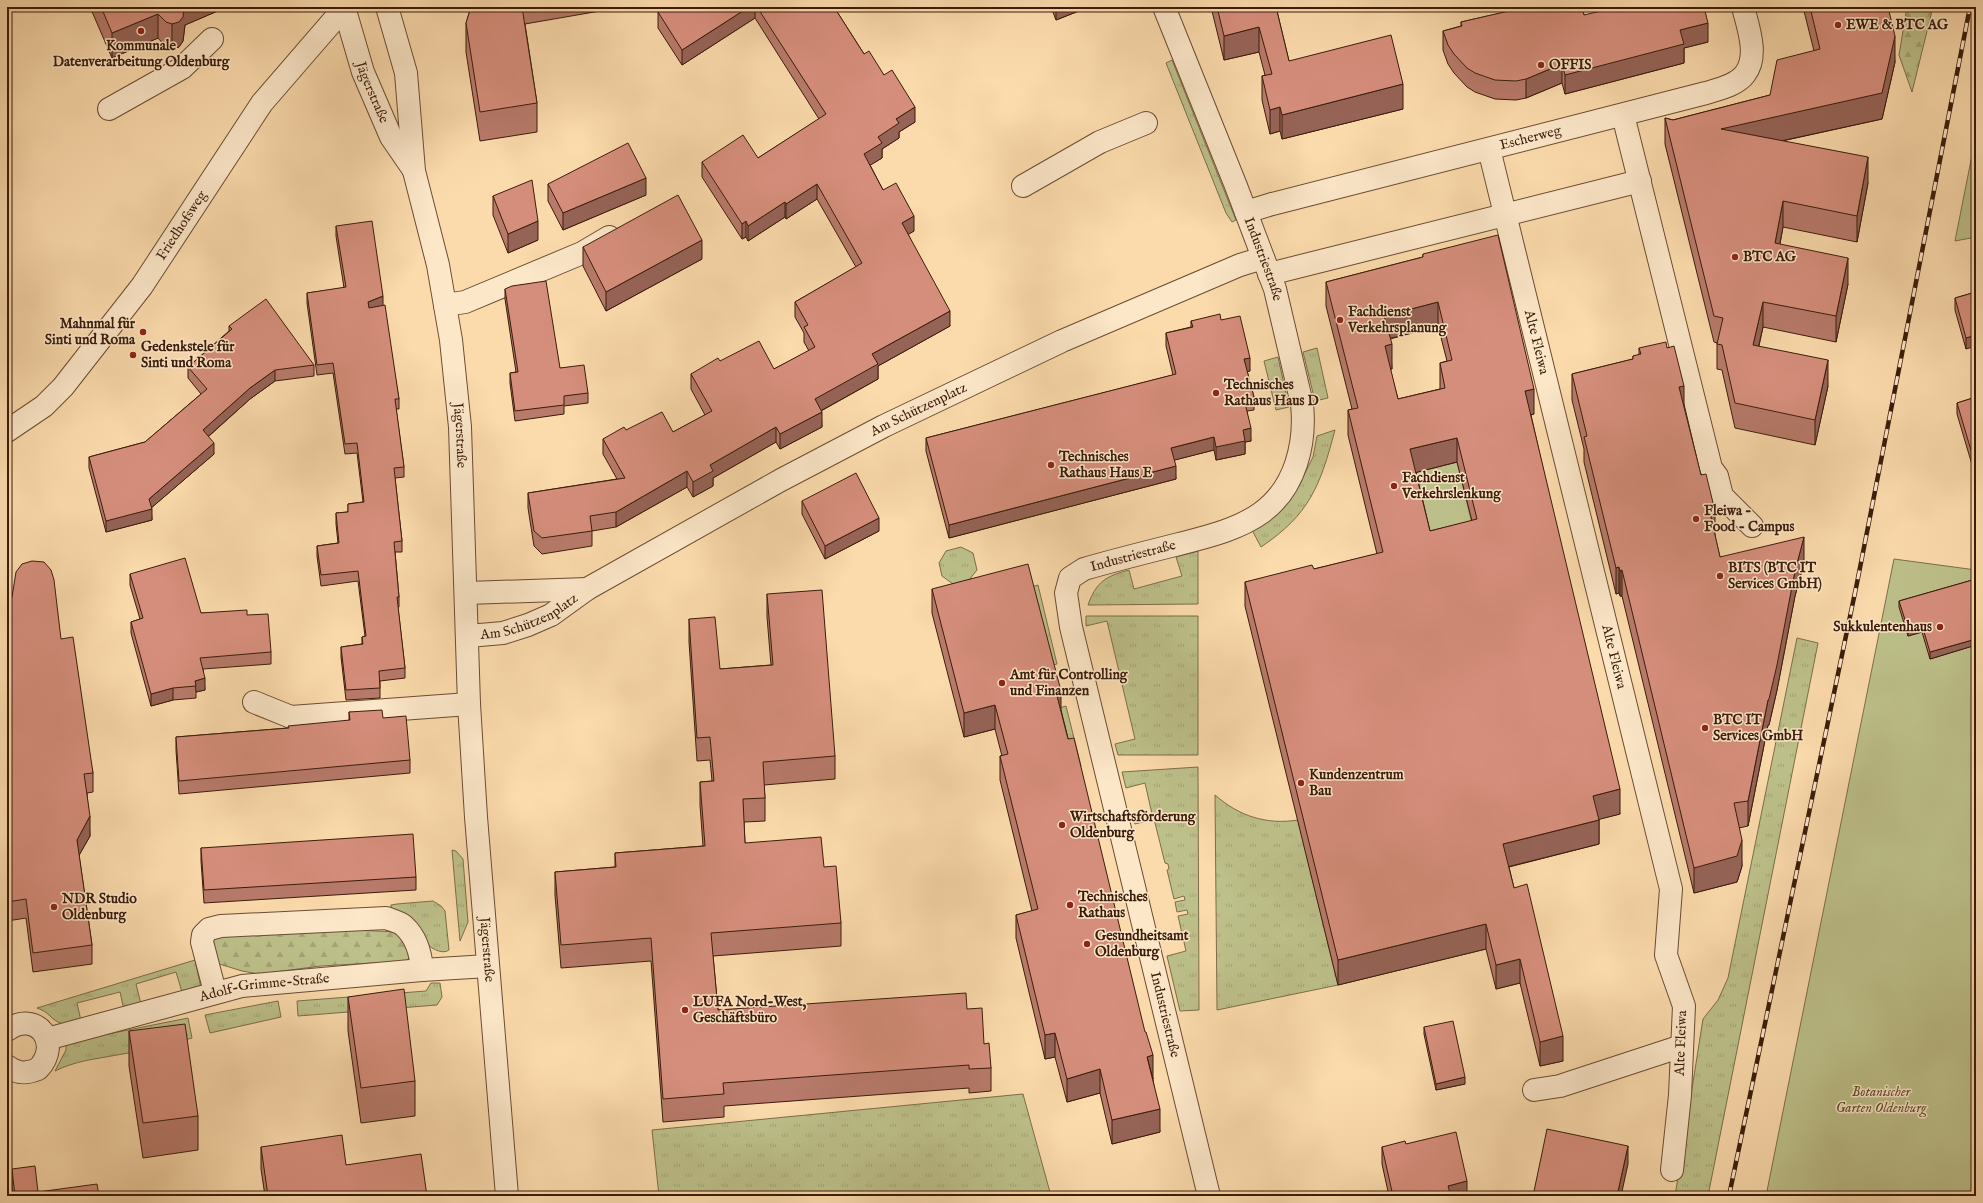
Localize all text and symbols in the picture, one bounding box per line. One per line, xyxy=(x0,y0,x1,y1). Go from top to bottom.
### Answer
place label: EWE & BTC AG xyxy=(1846,16,1949,34)
marker: EWE & BTC AG xyxy=(1833,20,1843,30)
marker: Kommunale Datenverarbeitung Oldenburg xyxy=(136,26,146,36)
place label: Kommunale Datenverarbeitung Oldenburg xyxy=(53,37,231,71)
place label: OFFIS xyxy=(1549,56,1591,74)
street label: Jägerstraße xyxy=(351,58,393,126)
marker: OFFIS xyxy=(1536,60,1546,70)
street label: Escherweg xyxy=(1498,121,1564,154)
street label: Friedhofsweg xyxy=(152,187,211,264)
street label: Industriestraße xyxy=(1240,215,1287,303)
place label: BTC AG xyxy=(1743,248,1797,266)
marker: BTC AG xyxy=(1730,252,1740,262)
place label: Fachdienst Verkehrsplanung xyxy=(1347,303,1448,337)
street label: Alte Fleiwa xyxy=(1520,307,1553,377)
place label: Mahnmal für Sinti und Roma xyxy=(45,315,136,349)
marker: Fachdienst Verkehrsplanung xyxy=(1335,315,1345,325)
marker: Mahnmal für Sinti und Roma xyxy=(138,327,148,337)
place label: Gedenkstele für Sinti und Roma xyxy=(141,338,235,372)
marker: Gedenkstele für Sinti und Roma xyxy=(128,350,138,360)
place label: Technisches Rathaus Haus D xyxy=(1223,376,1319,410)
street label: Am Schützenplatz xyxy=(866,378,970,441)
marker: Technisches Rathaus Haus D xyxy=(1211,388,1221,398)
street label: Jägerstraße xyxy=(448,400,470,469)
place label: Technisches Rathaus Haus E xyxy=(1058,448,1152,482)
marker: Technisches Rathaus Haus E xyxy=(1046,460,1056,470)
place label: Fachdienst Verkehrslenkung xyxy=(1401,469,1502,503)
marker: Fachdienst Verkehrslenkung xyxy=(1389,481,1399,491)
place label: Fleiwa - Food - Campus xyxy=(1704,502,1795,536)
marker: Fleiwa - Food - Campus xyxy=(1691,514,1701,524)
street label: Industriestraße xyxy=(1088,536,1178,576)
place label: BITS (BTC IT Services GmbH) xyxy=(1728,559,1822,593)
marker: BITS (BTC IT Services GmbH) xyxy=(1715,571,1725,581)
street label: Am Schützenplatz xyxy=(479,589,582,644)
place label: Sukkulentenhaus xyxy=(1833,618,1932,636)
street label: Alte Fleiwa xyxy=(1597,622,1631,692)
marker: Sukkulentenhaus xyxy=(1935,622,1945,632)
place label: Amt für Controlling und Finanzen xyxy=(1009,666,1129,700)
marker: Amt für Controlling und Finanzen xyxy=(997,678,1007,688)
place label: BTC IT Services GmbH xyxy=(1713,711,1803,745)
marker: BTC IT Services GmbH xyxy=(1700,723,1710,733)
place label: Kundenzentrum Bau xyxy=(1309,766,1404,800)
marker: Kundenzentrum Bau xyxy=(1296,778,1306,788)
place label: Wirtschaftsförderung Oldenburg xyxy=(1069,808,1197,842)
marker: Wirtschaftsförderung Oldenburg xyxy=(1057,820,1067,830)
place label: Technisches Rathaus xyxy=(1077,888,1148,922)
place label: NDR Studio Oldenburg xyxy=(61,890,137,924)
marker: Technisches Rathaus xyxy=(1065,900,1075,910)
marker: NDR Studio Oldenburg xyxy=(49,902,59,912)
street label: Jägerstraße xyxy=(475,914,499,983)
place label: Gesundheitsamt Oldenburg xyxy=(1095,927,1189,961)
marker: Gesundheitsamt Oldenburg xyxy=(1082,939,1092,949)
street label: Adolf-Grimme-Straße xyxy=(196,969,331,1006)
street label: Industriestraße xyxy=(1146,970,1184,1060)
place label: LUFA Nord-West, Geschäftsbüro xyxy=(693,993,807,1027)
marker: LUFA Nord-West, Geschäftsbüro xyxy=(680,1005,690,1015)
street label: Alte Fleiwa xyxy=(1671,1009,1691,1077)
park label: Botanischer Garten Oldenburg xyxy=(1836,1083,1927,1118)

